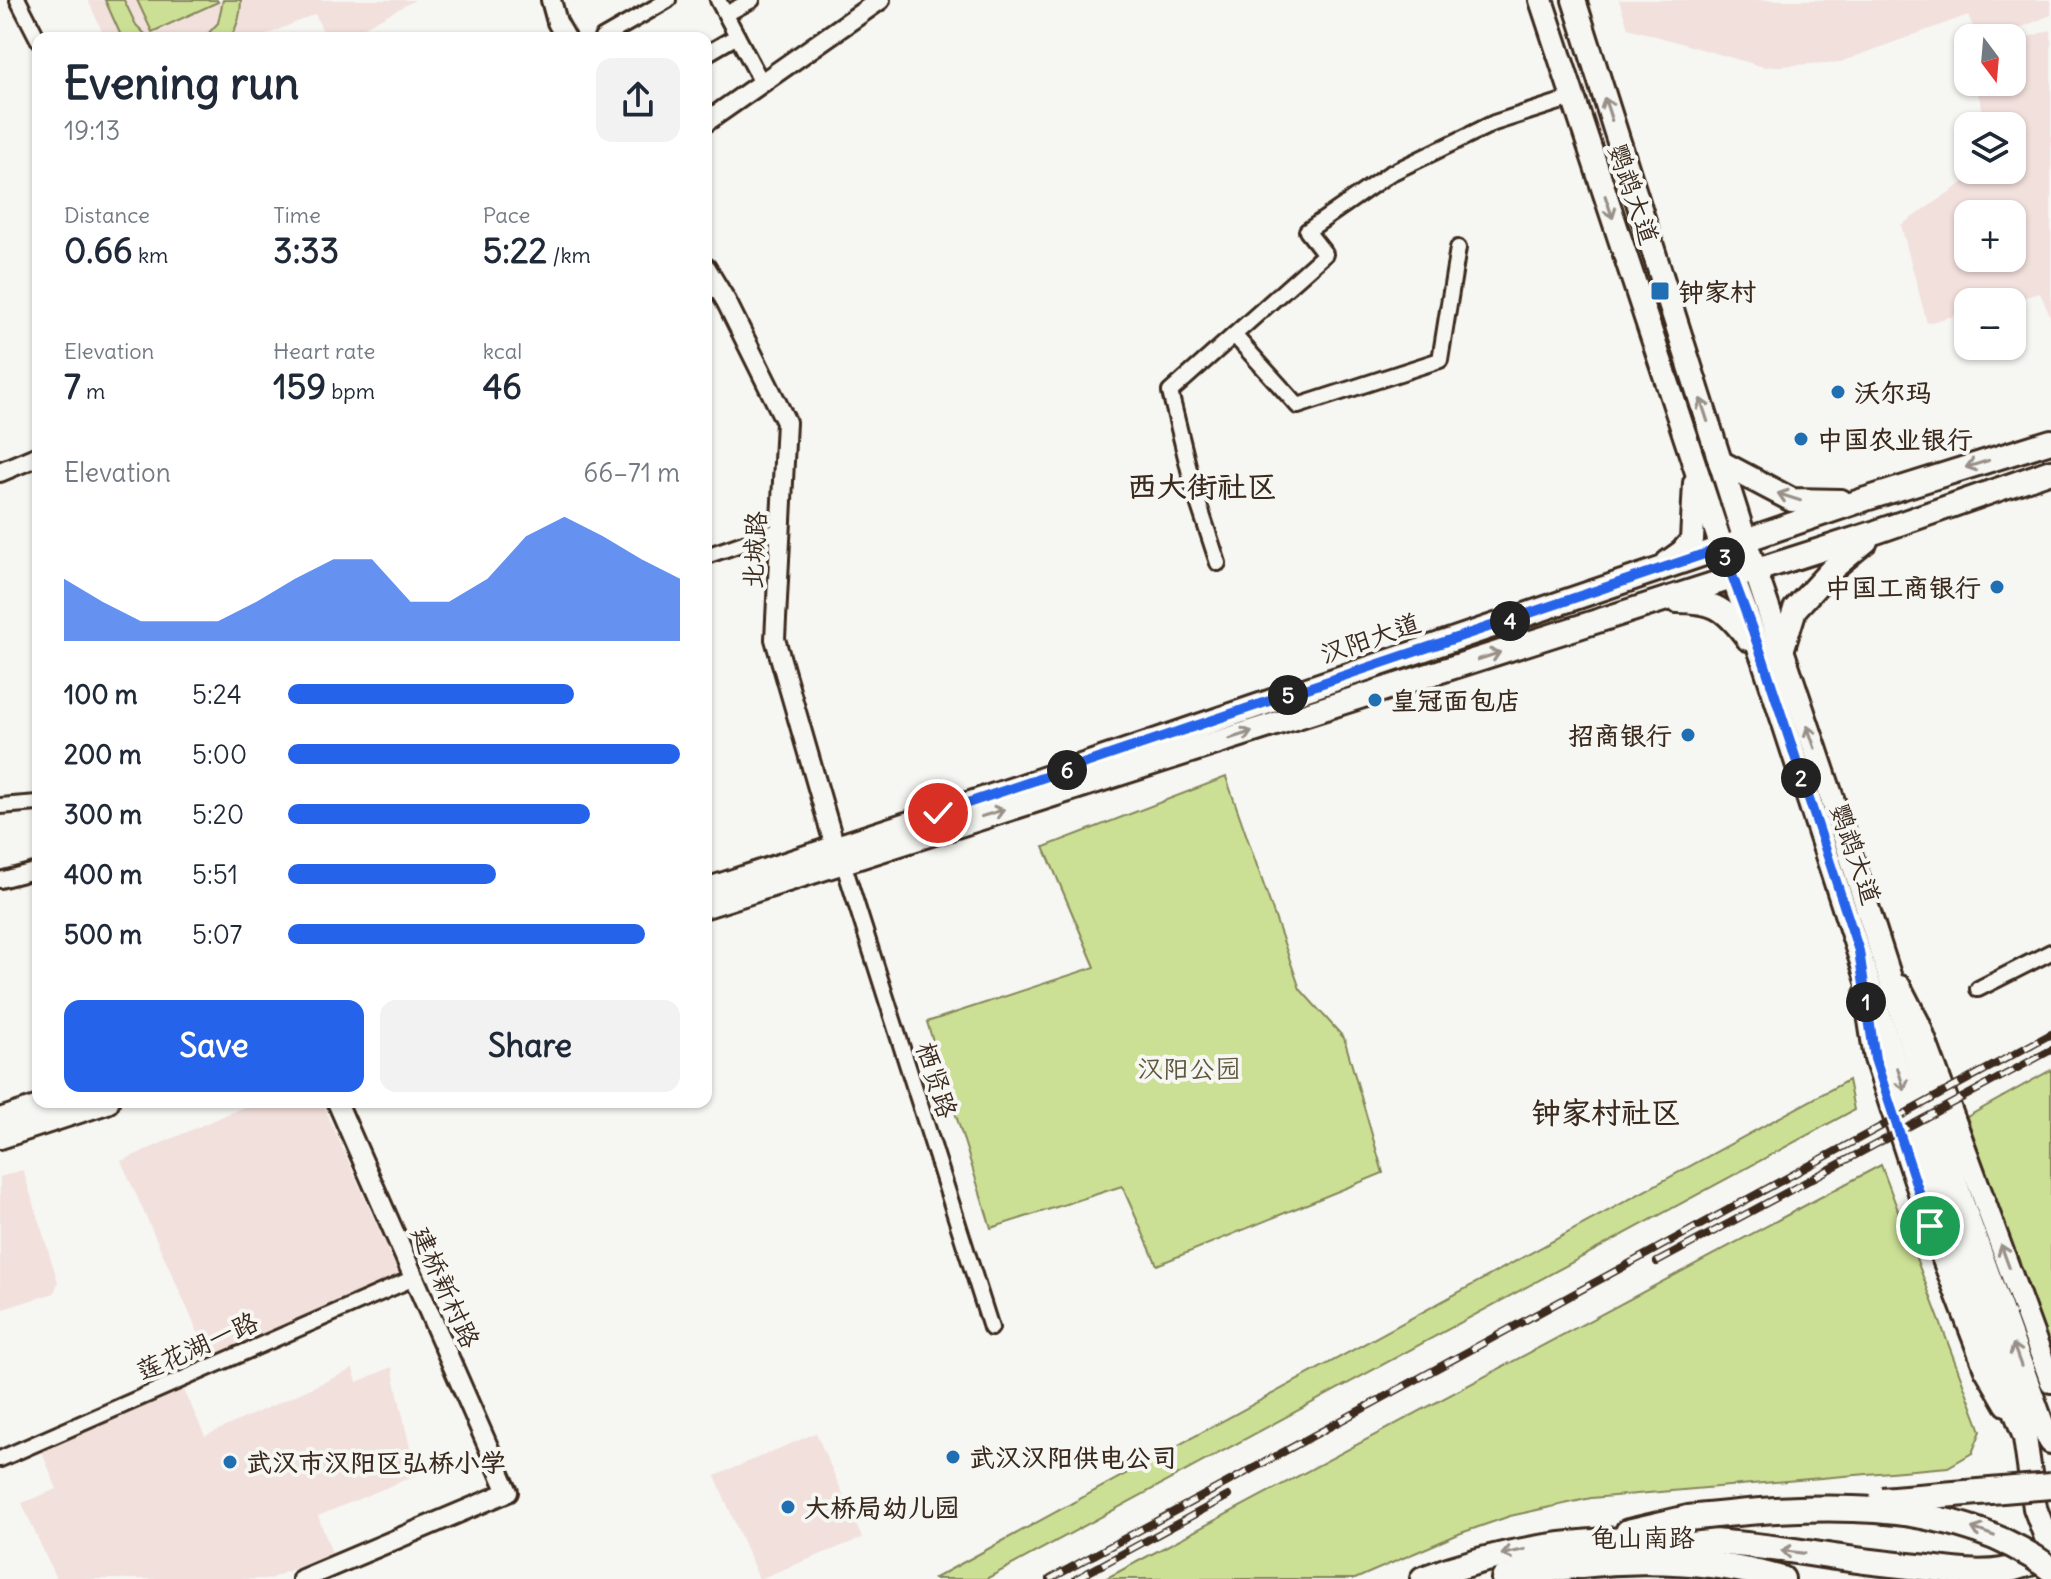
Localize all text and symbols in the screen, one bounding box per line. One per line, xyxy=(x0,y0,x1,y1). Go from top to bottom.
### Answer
north arrow xyxy=(1954,24,2026,96)
map controls xyxy=(1954,24,2026,360)
text: Evening run xyxy=(64,56,299,111)
button: share xyxy=(596,58,680,142)
one-way arrow xyxy=(1600,96,1615,121)
button: layers xyxy=(1954,112,2026,184)
text: 19:13 xyxy=(64,114,120,147)
street label: 鹦鹉大道 xyxy=(1601,139,1667,249)
one-way arrow xyxy=(1602,195,1617,220)
button: + xyxy=(1954,200,2026,272)
text: Distance xyxy=(64,201,150,229)
text: Time xyxy=(273,201,321,229)
text: Pace xyxy=(483,201,530,229)
text: 0.66 xyxy=(64,229,133,272)
text: 3:33 xyxy=(273,229,339,272)
text: 5:22 xyxy=(483,229,547,272)
text: km xyxy=(133,241,168,269)
text: /km xyxy=(547,241,591,269)
place label: 钟家村 xyxy=(1678,275,1756,308)
marker: 钟家村 xyxy=(1649,280,1671,302)
button: − xyxy=(1954,288,2026,360)
text: Elevation xyxy=(64,337,154,365)
text: Heart rate xyxy=(273,337,375,365)
text: kcal xyxy=(483,337,522,365)
text: 7 xyxy=(64,365,81,408)
text: 159 xyxy=(273,365,326,408)
text: 46 xyxy=(483,365,522,408)
place label: 沃尔玛 xyxy=(1854,376,1932,409)
text: m xyxy=(81,377,105,405)
text: bpm xyxy=(326,377,375,405)
marker: 沃尔玛 xyxy=(1829,383,1847,401)
one-way arrow xyxy=(1695,398,1710,423)
place label: 中国农业银行 xyxy=(1817,423,1973,456)
marker: 中国农业银行 xyxy=(1792,430,1810,448)
text: Elevation xyxy=(64,456,171,489)
text: 66–71 m xyxy=(583,456,680,489)
one-way arrow xyxy=(1964,457,1990,472)
district label: 西大街社区 xyxy=(1127,467,1277,505)
one-way arrow xyxy=(1777,489,1802,503)
street label: 北城路 xyxy=(735,510,773,590)
pin: 3 xyxy=(1705,537,1745,577)
text: 3 xyxy=(1719,543,1731,571)
place label: 中国工商银行 xyxy=(1825,571,1981,604)
marker: 中国工商银行 xyxy=(1988,578,2006,596)
pin: 4 xyxy=(1490,601,1530,641)
street label: 汉阳大道 xyxy=(1315,605,1425,671)
text: 4 xyxy=(1504,607,1516,635)
one-way arrow xyxy=(1476,647,1501,662)
pin: 5 xyxy=(1268,675,1308,715)
text: 100 m xyxy=(64,678,138,711)
text: 5:24 xyxy=(192,678,242,711)
text: 5 xyxy=(1282,681,1294,709)
place label: 皇冠面包店 xyxy=(1391,684,1521,717)
marker: 皇冠面包店 xyxy=(1366,691,1384,709)
place label: 招商银行 xyxy=(1568,719,1672,752)
one-way arrow xyxy=(1802,724,1817,749)
one-way arrow xyxy=(1229,726,1254,741)
marker: 招商银行 xyxy=(1679,726,1697,744)
text: 200 m xyxy=(64,738,141,771)
text: 5:00 xyxy=(192,738,247,771)
pin: 6 xyxy=(1047,750,1087,790)
text: 6 xyxy=(1061,756,1073,784)
pin: 2 xyxy=(1781,758,1821,798)
text: 2 xyxy=(1795,764,1807,792)
pin xyxy=(904,779,972,847)
icon: check xyxy=(916,791,960,835)
text: 300 m xyxy=(64,798,142,831)
text: 5:20 xyxy=(192,798,244,831)
street label: 鹦鹉大道 xyxy=(1823,799,1889,909)
one-way arrow xyxy=(981,805,1006,820)
text: 400 m xyxy=(64,858,142,891)
text: 5:51 xyxy=(192,858,238,891)
text: 500 m xyxy=(64,918,142,951)
text: 5:07 xyxy=(192,918,242,951)
pin: 1 xyxy=(1846,982,1886,1022)
text: 1 xyxy=(1862,988,1870,1016)
button: Save xyxy=(64,1000,364,1092)
button: Share xyxy=(380,1000,680,1092)
street label: 栖贤路 xyxy=(909,1038,965,1122)
park label: 汉阳公园 xyxy=(1137,1052,1241,1085)
one-way arrow xyxy=(1894,1065,1909,1091)
district label: 钟家村社区 xyxy=(1531,1093,1681,1131)
pin xyxy=(1896,1192,1964,1260)
icon: arrive xyxy=(1908,1204,1952,1248)
street label: 建桥新村路 xyxy=(404,1221,488,1353)
one-way arrow xyxy=(1997,1245,2011,1269)
street label: 莲花湖一路 xyxy=(131,1304,263,1388)
one-way arrow xyxy=(2009,1343,2024,1368)
place label: 武汉汉阳供电公司 xyxy=(969,1441,1177,1474)
place label: 武汉市汉阳区弘桥小学 xyxy=(246,1446,506,1479)
marker: 武汉汉阳供电公司 xyxy=(944,1448,962,1466)
marker: 武汉市汉阳区弘桥小学 xyxy=(221,1453,239,1471)
place label: 大桥局幼儿园 xyxy=(804,1491,960,1524)
marker: 大桥局幼儿园 xyxy=(779,1498,797,1516)
street label: 龟山南路 xyxy=(1591,1521,1695,1554)
one-way arrow xyxy=(1971,1524,1996,1538)
one-way arrow xyxy=(1781,1544,1807,1559)
one-way arrow xyxy=(1501,1545,1527,1560)

